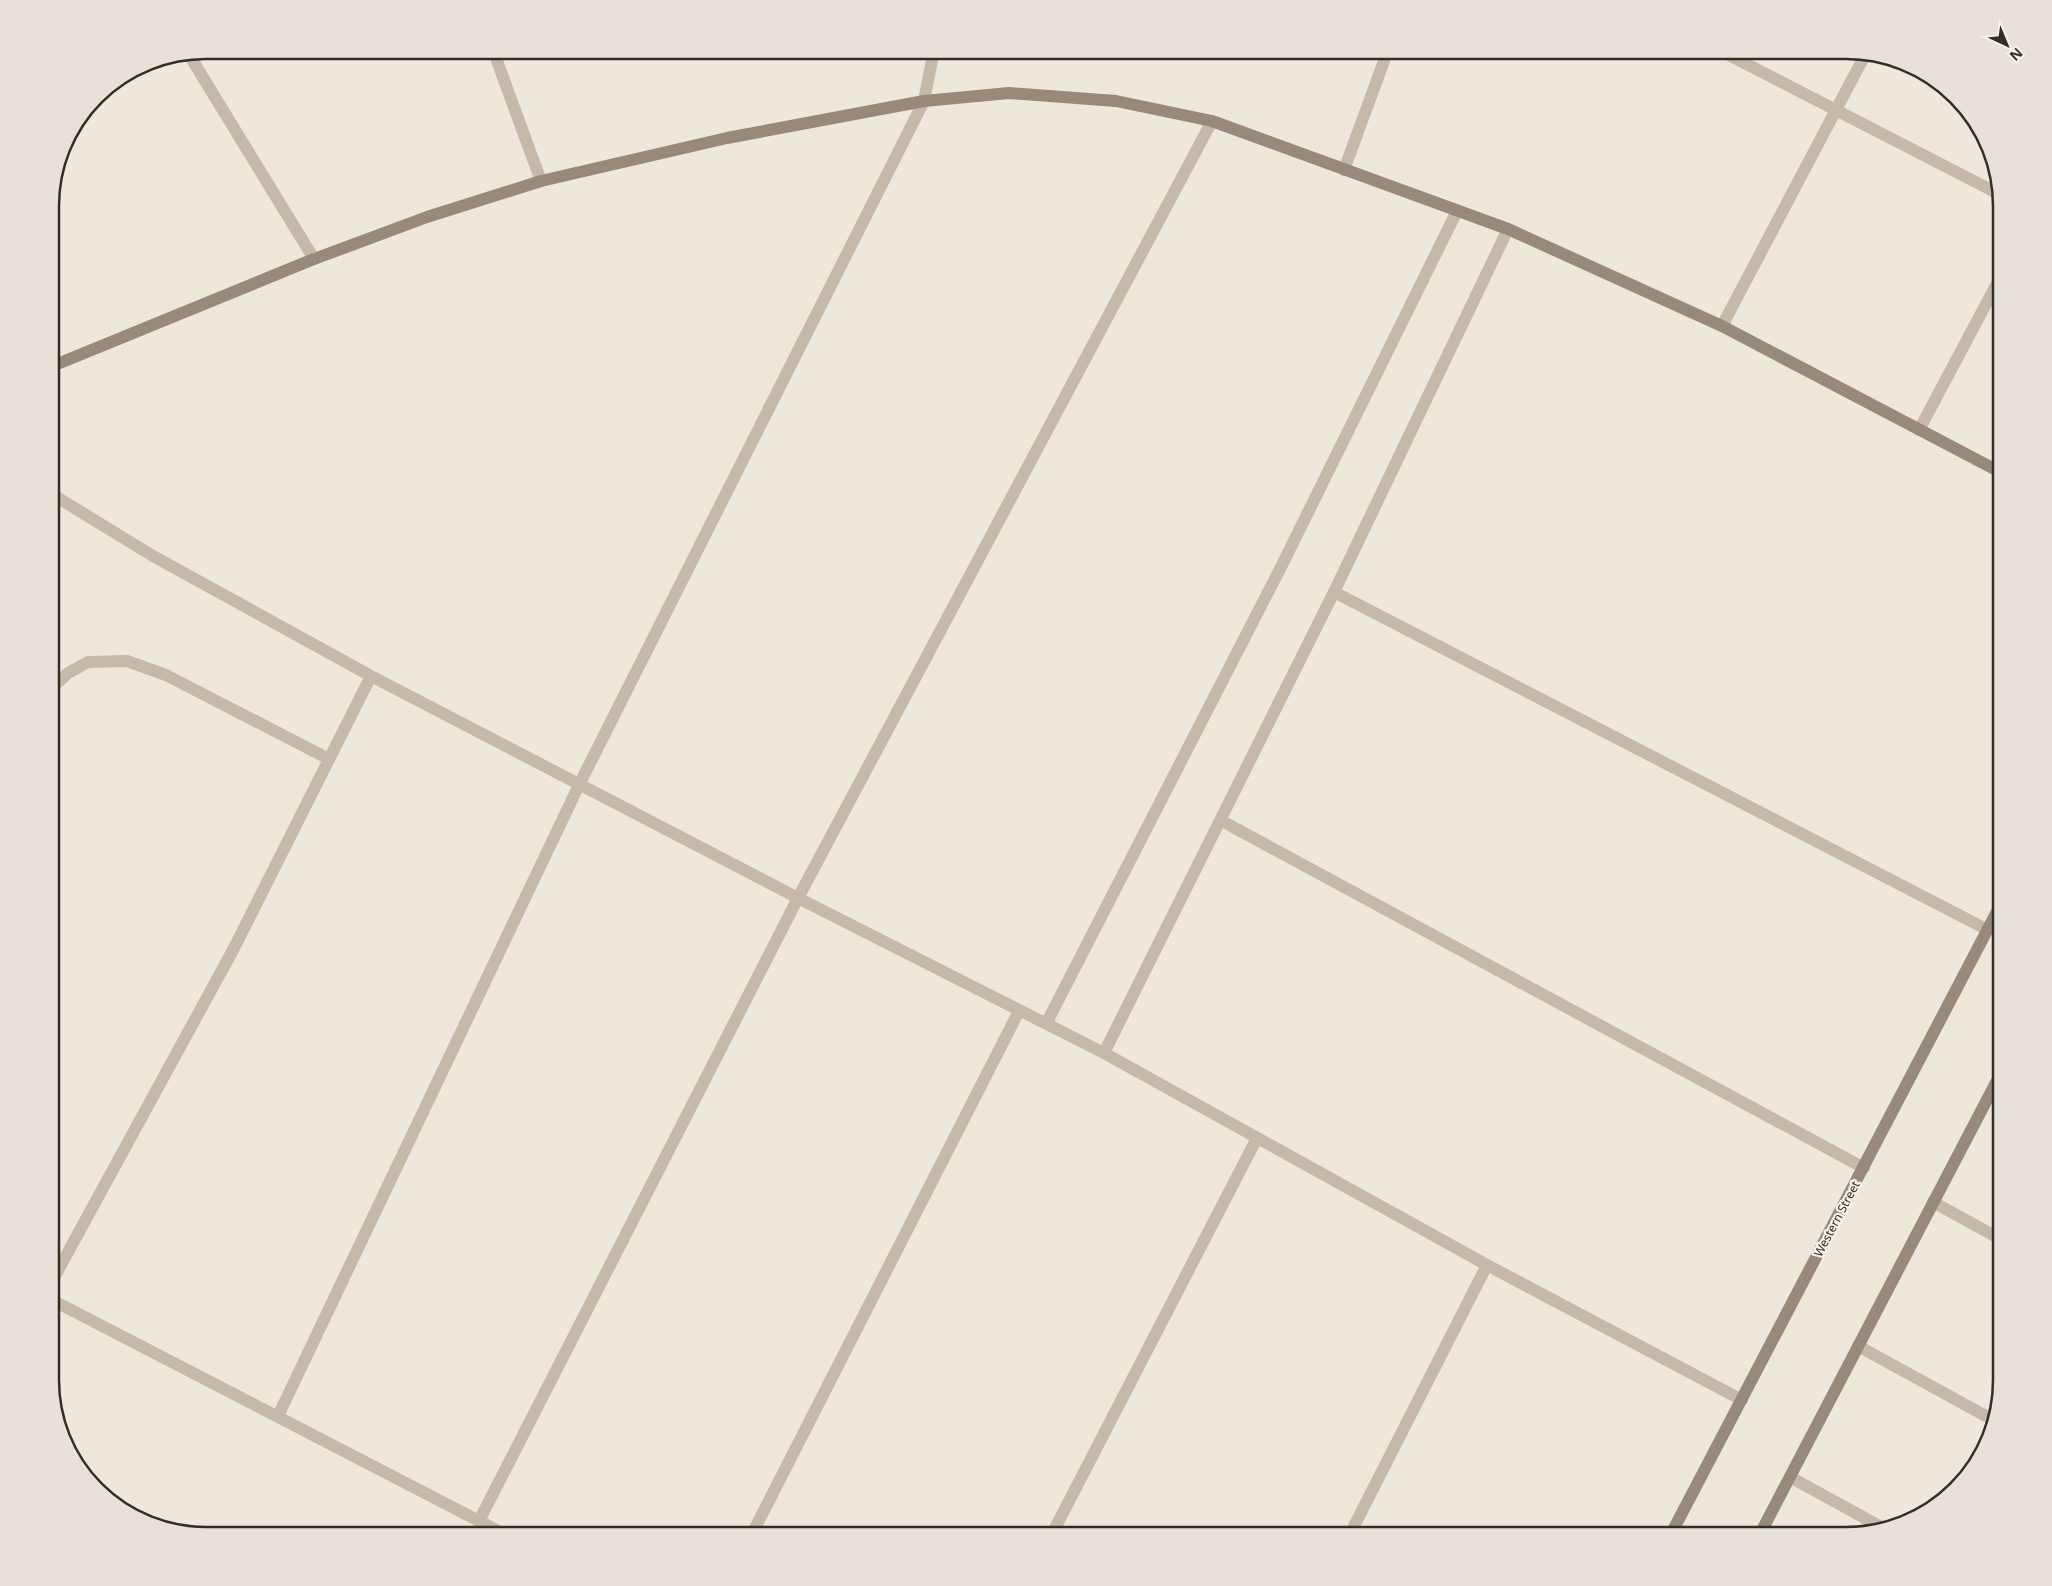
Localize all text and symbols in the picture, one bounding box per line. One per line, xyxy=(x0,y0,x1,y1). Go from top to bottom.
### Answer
north arrow xyxy=(1982,20,2032,70)
text: N xyxy=(2006,44,2027,66)
street label: Western Street xyxy=(1809,1177,1864,1260)

